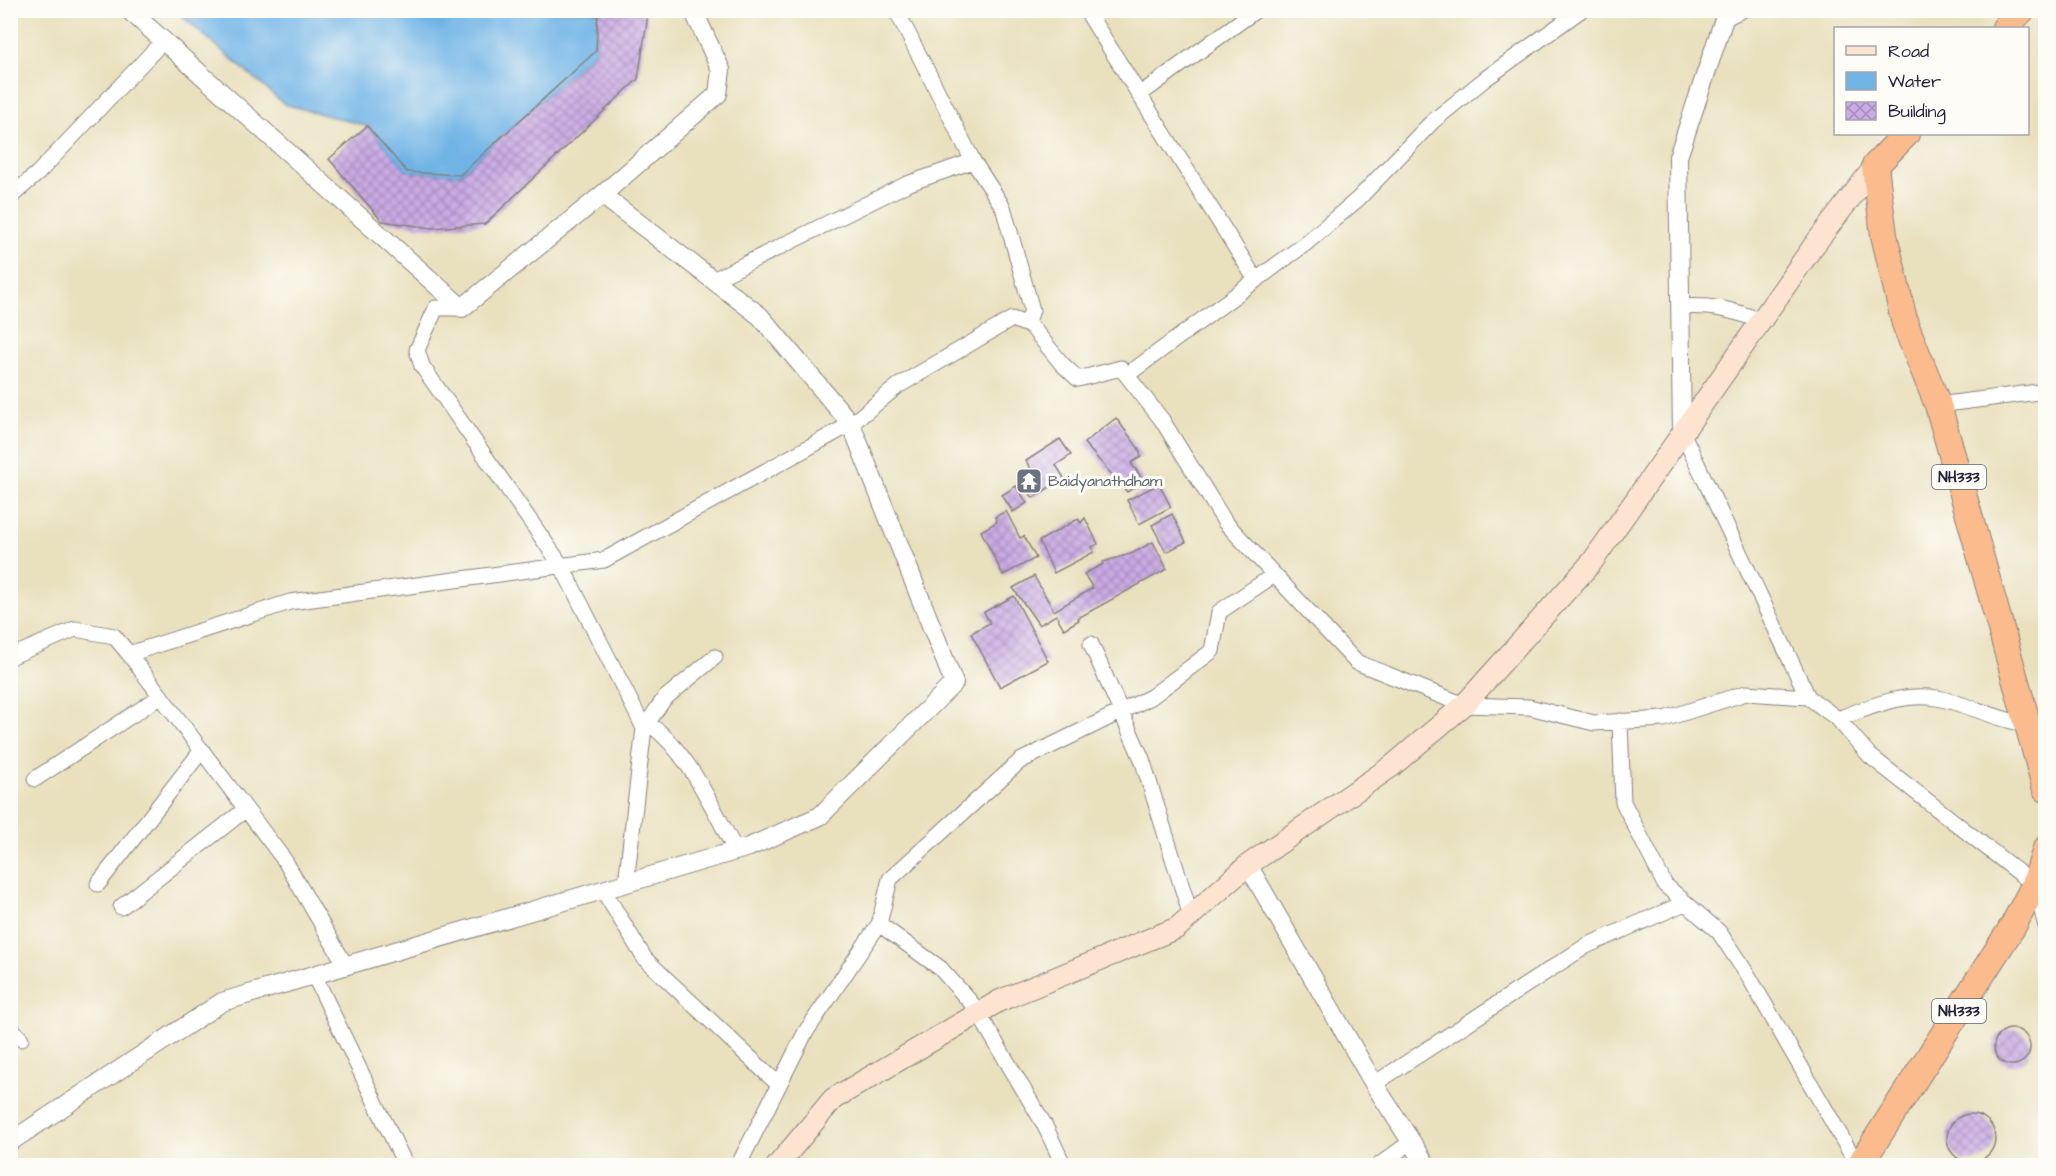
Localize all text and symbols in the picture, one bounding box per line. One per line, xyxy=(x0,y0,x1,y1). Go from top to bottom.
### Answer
legend xyxy=(1834,27,2029,135)
text: Road xyxy=(1888,39,1929,64)
text: Water xyxy=(1888,69,1941,94)
text: Building xyxy=(1888,99,1946,125)
road number: NH333 xyxy=(1932,465,1986,489)
temple icon: Baidyanathdham xyxy=(1014,466,1044,496)
place label: Baidyanathdham xyxy=(1048,470,1163,493)
road number: NH333 xyxy=(1932,999,1986,1023)

